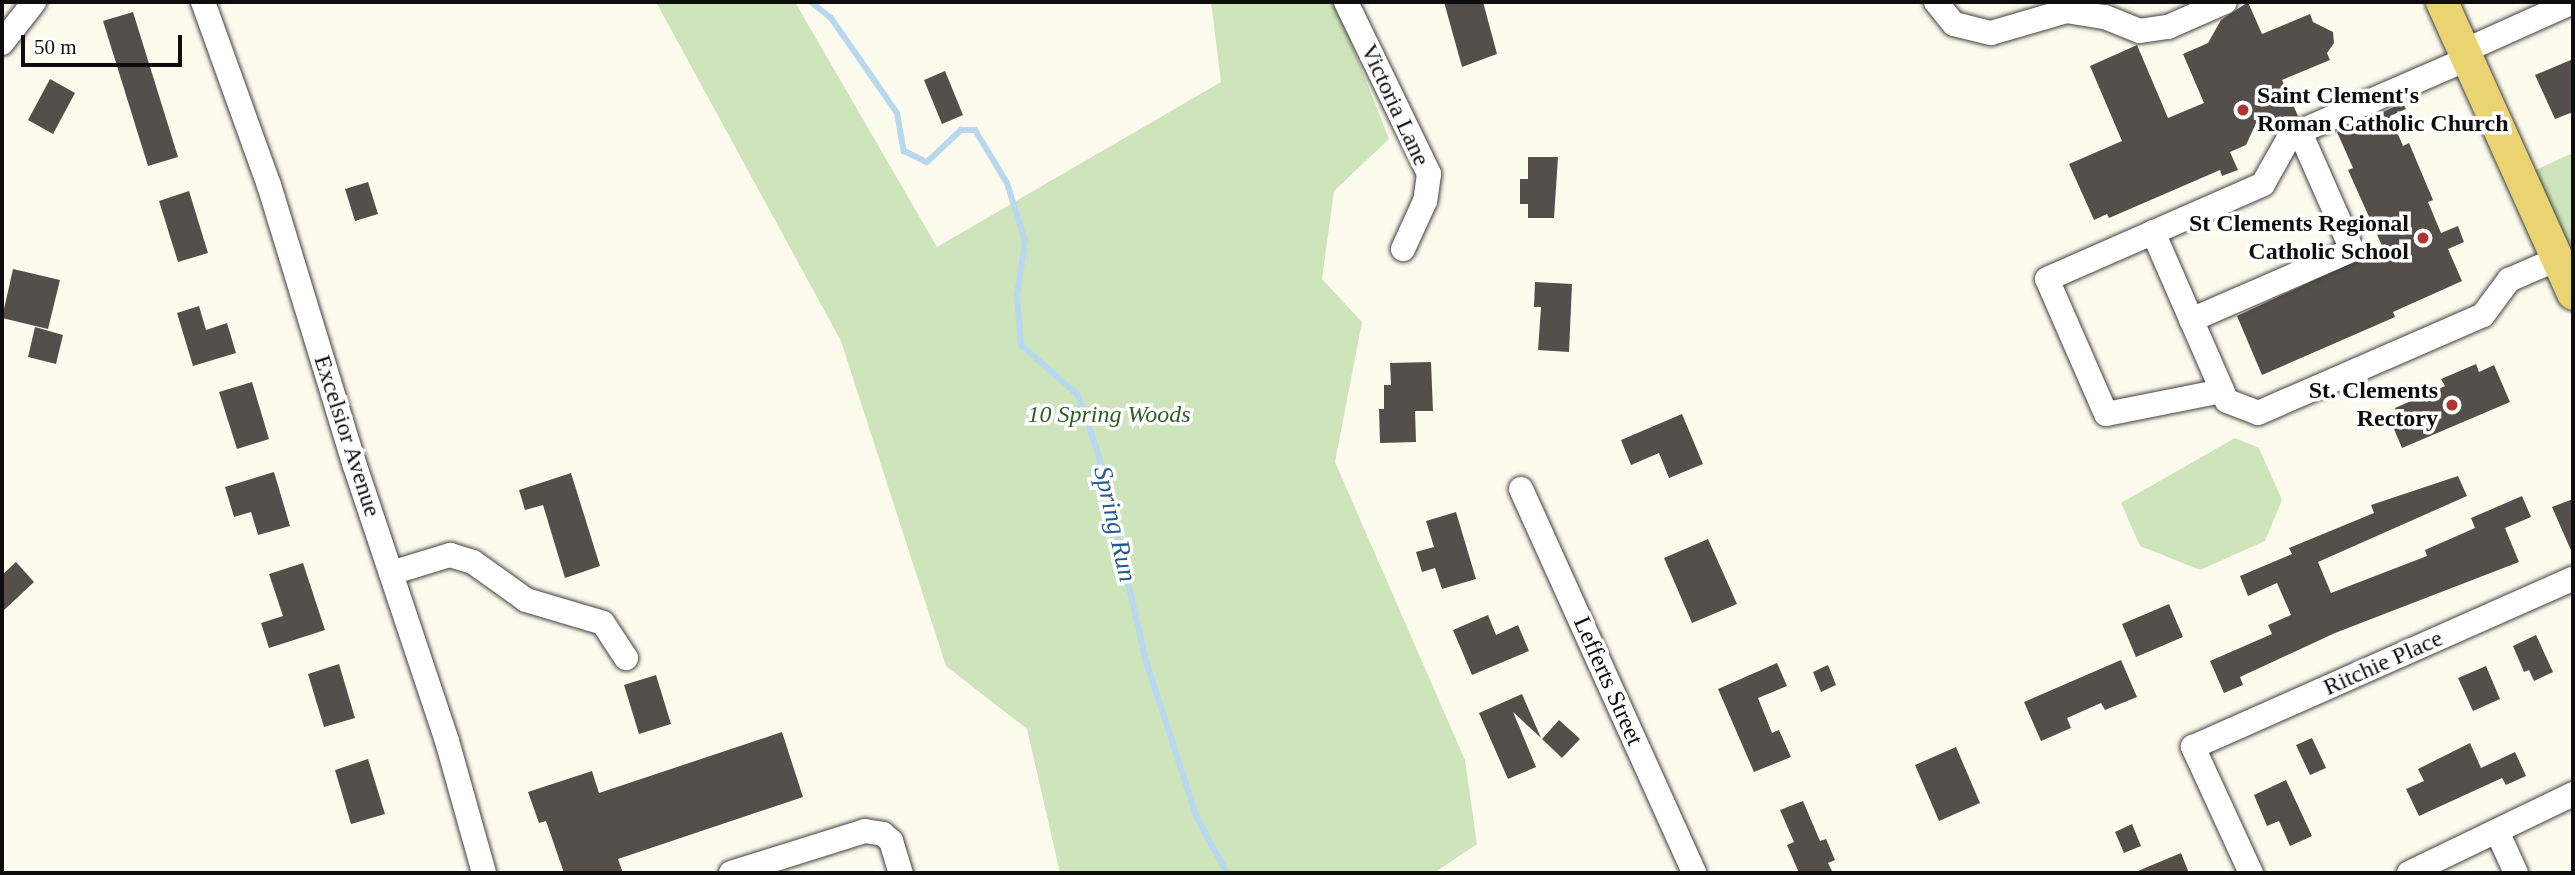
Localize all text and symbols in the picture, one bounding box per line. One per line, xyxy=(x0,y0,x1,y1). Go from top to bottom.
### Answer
scale bar xyxy=(24,21,186,65)
text: 50 m xyxy=(34,35,77,59)
street label: Victoria Lane xyxy=(1354,39,1436,171)
place label: Saint Clement's Roman Catholic Church xyxy=(2257,82,2509,138)
marker: Saint Clement's Roman Catholic Church xyxy=(2235,102,2251,118)
place label: St Clements Regional Catholic School xyxy=(2189,210,2409,266)
marker: St Clements Regional Catholic School xyxy=(2415,230,2431,246)
street label: Excelsior Avenue xyxy=(307,351,387,521)
place label: St. Clements Rectory xyxy=(2309,377,2438,433)
marker: St. Clements Rectory xyxy=(2444,397,2460,413)
park label: 10 Spring Woods xyxy=(1027,401,1191,429)
water label: Spring Run xyxy=(1087,463,1143,585)
street label: Lefferts Street xyxy=(1567,612,1649,750)
street label: Ritchie Place xyxy=(2319,624,2447,702)

